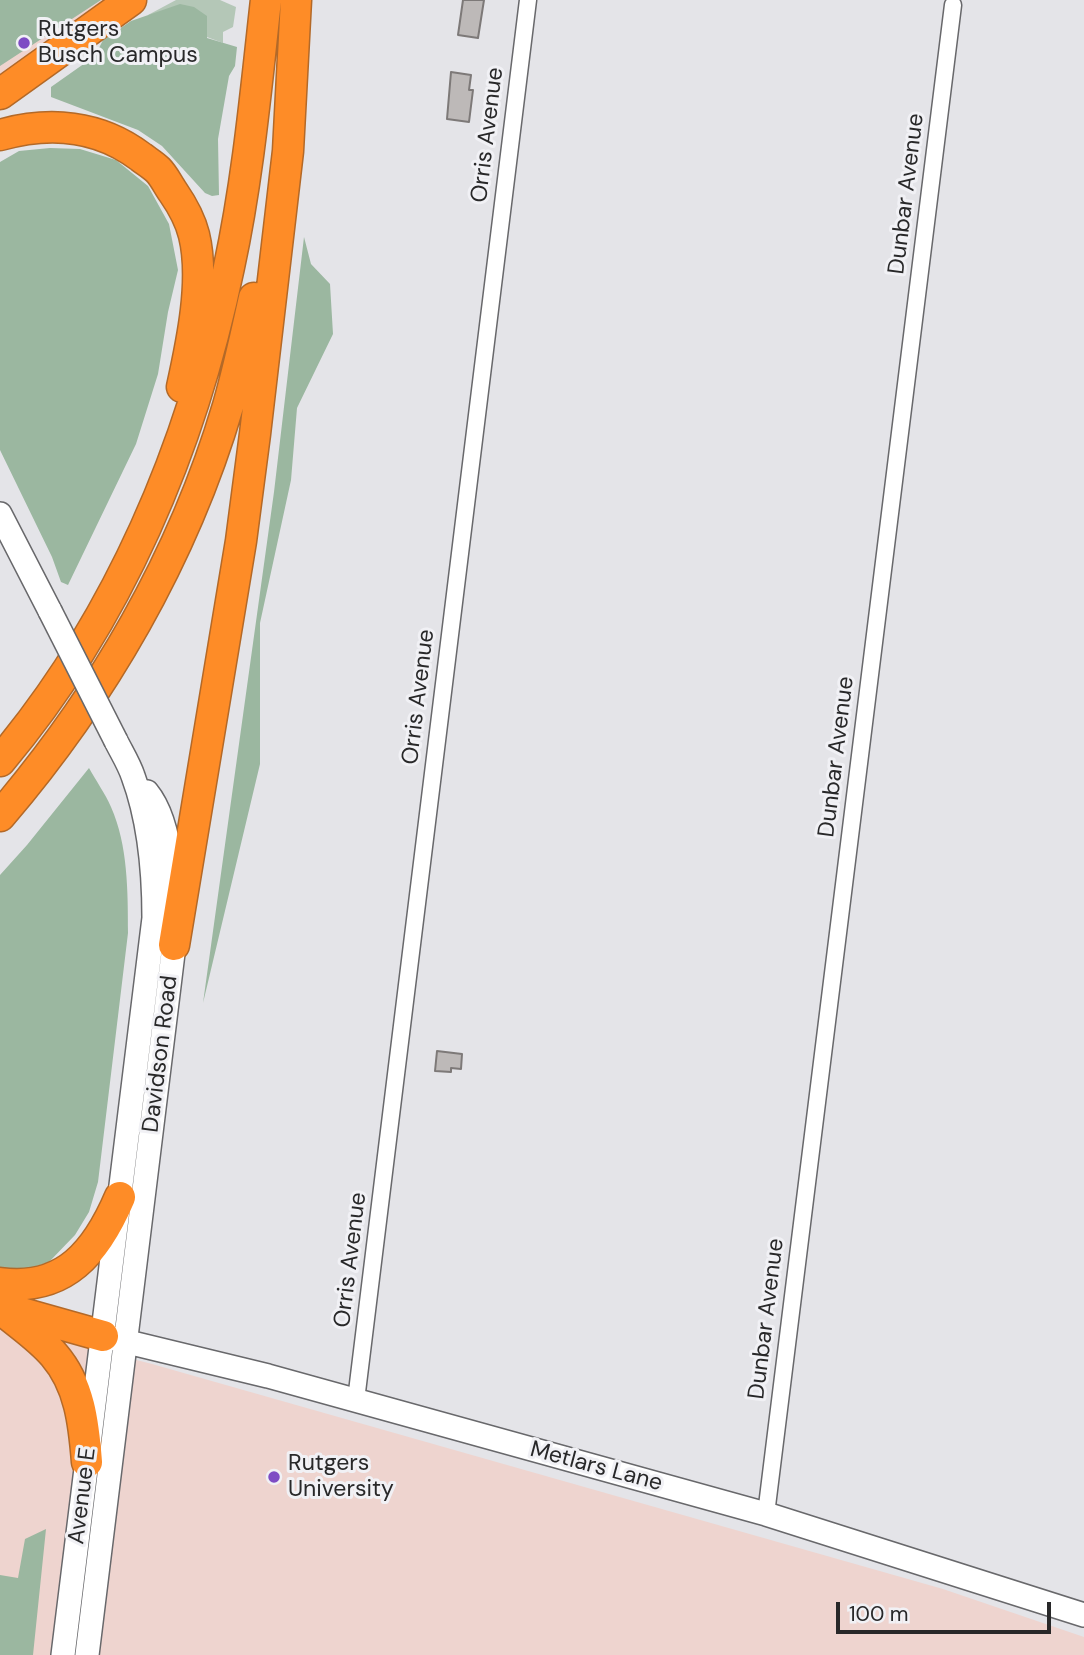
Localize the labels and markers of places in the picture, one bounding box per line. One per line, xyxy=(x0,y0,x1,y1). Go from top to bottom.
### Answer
place label: Rutgers Busch Campus xyxy=(38,16,198,70)
marker: Rutgers Busch Campus xyxy=(16,35,32,51)
place label: Rutgers University xyxy=(288,1450,394,1504)
marker: Rutgers University xyxy=(266,1469,282,1485)

